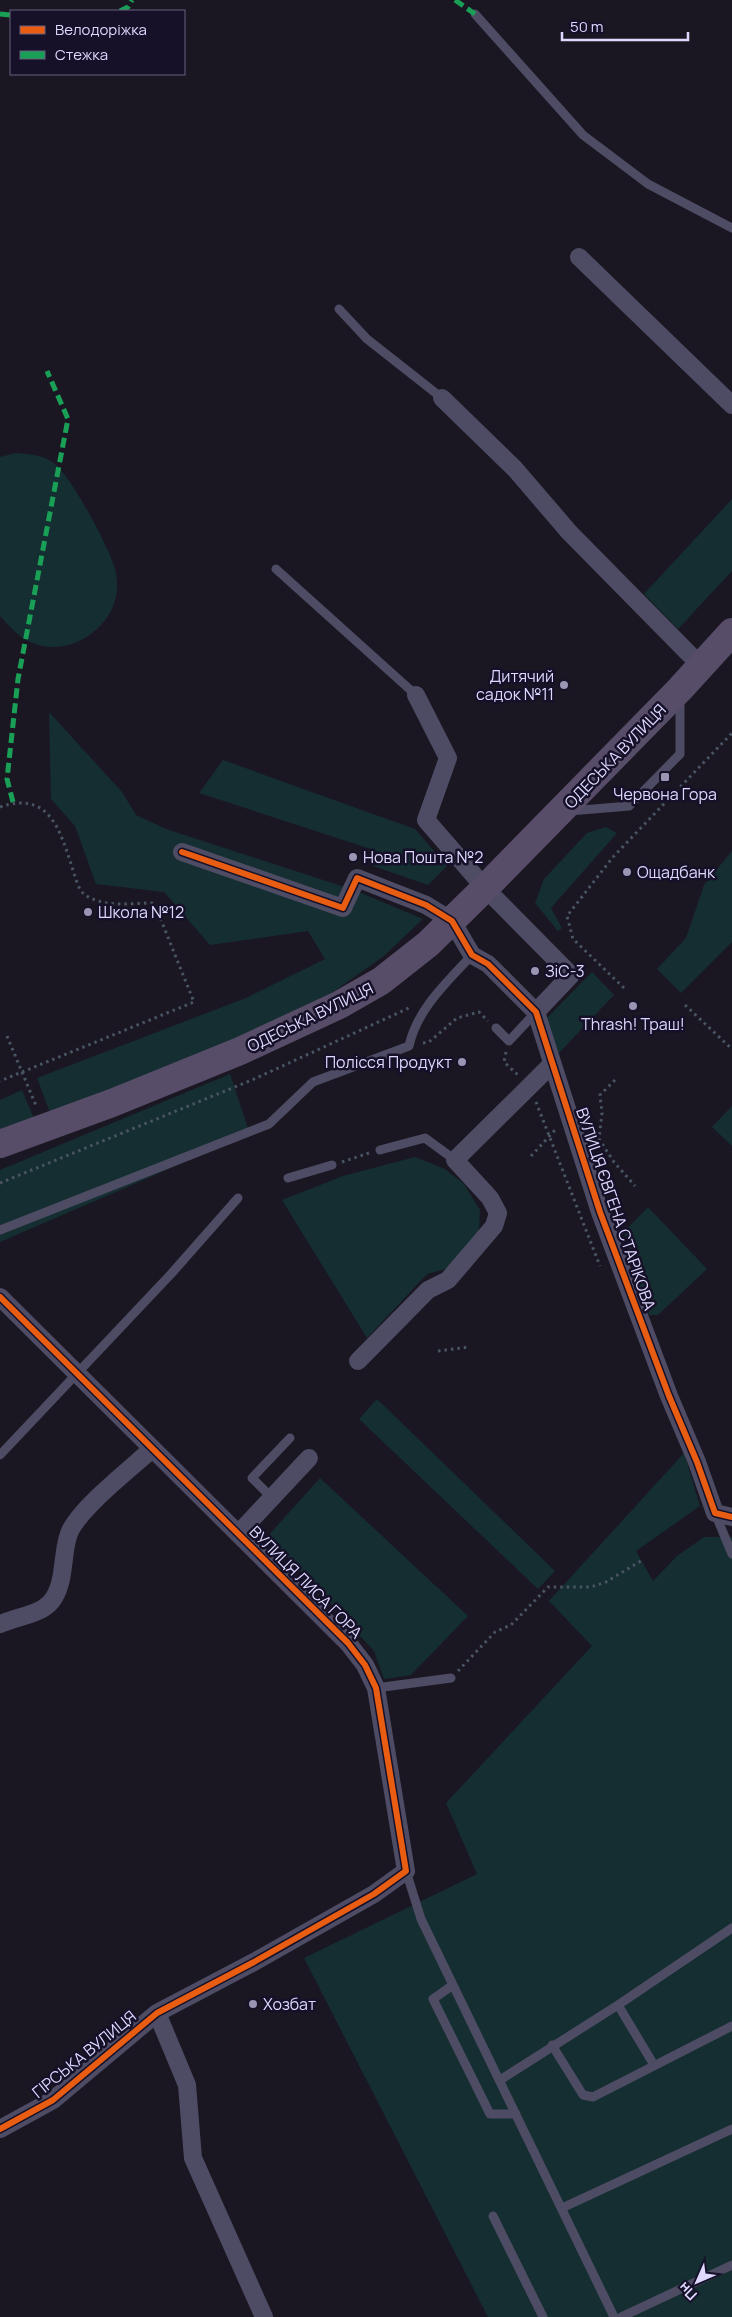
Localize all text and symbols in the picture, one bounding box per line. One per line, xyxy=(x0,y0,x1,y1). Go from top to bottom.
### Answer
legend xyxy=(10,10,185,75)
scale bar xyxy=(562,10,688,42)
text: 50 m xyxy=(570,16,604,37)
text: Велодоріжка xyxy=(55,19,147,40)
text: Стежка xyxy=(55,44,108,65)
place label: Дитячий садок №11 xyxy=(476,665,554,705)
marker: Дитячий садок №11 xyxy=(558,679,570,691)
street label: ОДЕСЬКА ВУЛИЦЯ xyxy=(559,699,671,813)
marker: Червона Гора xyxy=(659,771,671,783)
place label: Червона Гора xyxy=(613,783,717,805)
place label: Нова Пошта №2 xyxy=(363,846,483,868)
marker: Нова Пошта №2 xyxy=(347,851,359,863)
place label: Ощадбанк xyxy=(637,861,716,883)
marker: Ощадбанк xyxy=(621,866,633,878)
place label: Школа №12 xyxy=(98,901,184,923)
marker: Школа №12 xyxy=(82,906,94,918)
place label: ЗіС-3 xyxy=(545,960,585,982)
marker: ЗіС-3 xyxy=(529,965,541,977)
street label: ОДЕСЬКА ВУЛИЦЯ xyxy=(243,977,377,1057)
marker: Thrash! Траш! xyxy=(627,1000,639,1012)
place label: Thrash! Траш! xyxy=(581,1013,685,1035)
place label: Полісся Продукт xyxy=(325,1051,452,1073)
marker: Полісся Продукт xyxy=(456,1056,468,1068)
street label: ВУЛИЦЯ ЄВГЕНА СТАРІКОВА xyxy=(571,1105,661,1313)
street label: ВУЛИЦЯ ЛИСА ГОРА xyxy=(245,1521,367,1643)
place label: Хозбат xyxy=(263,1993,316,2015)
marker: Хозбат xyxy=(247,1998,259,2010)
street label: ГІРСЬКА ВУЛИЦЯ xyxy=(27,2005,141,2103)
north arrow xyxy=(672,2257,722,2307)
text: Пн xyxy=(674,2278,701,2305)

